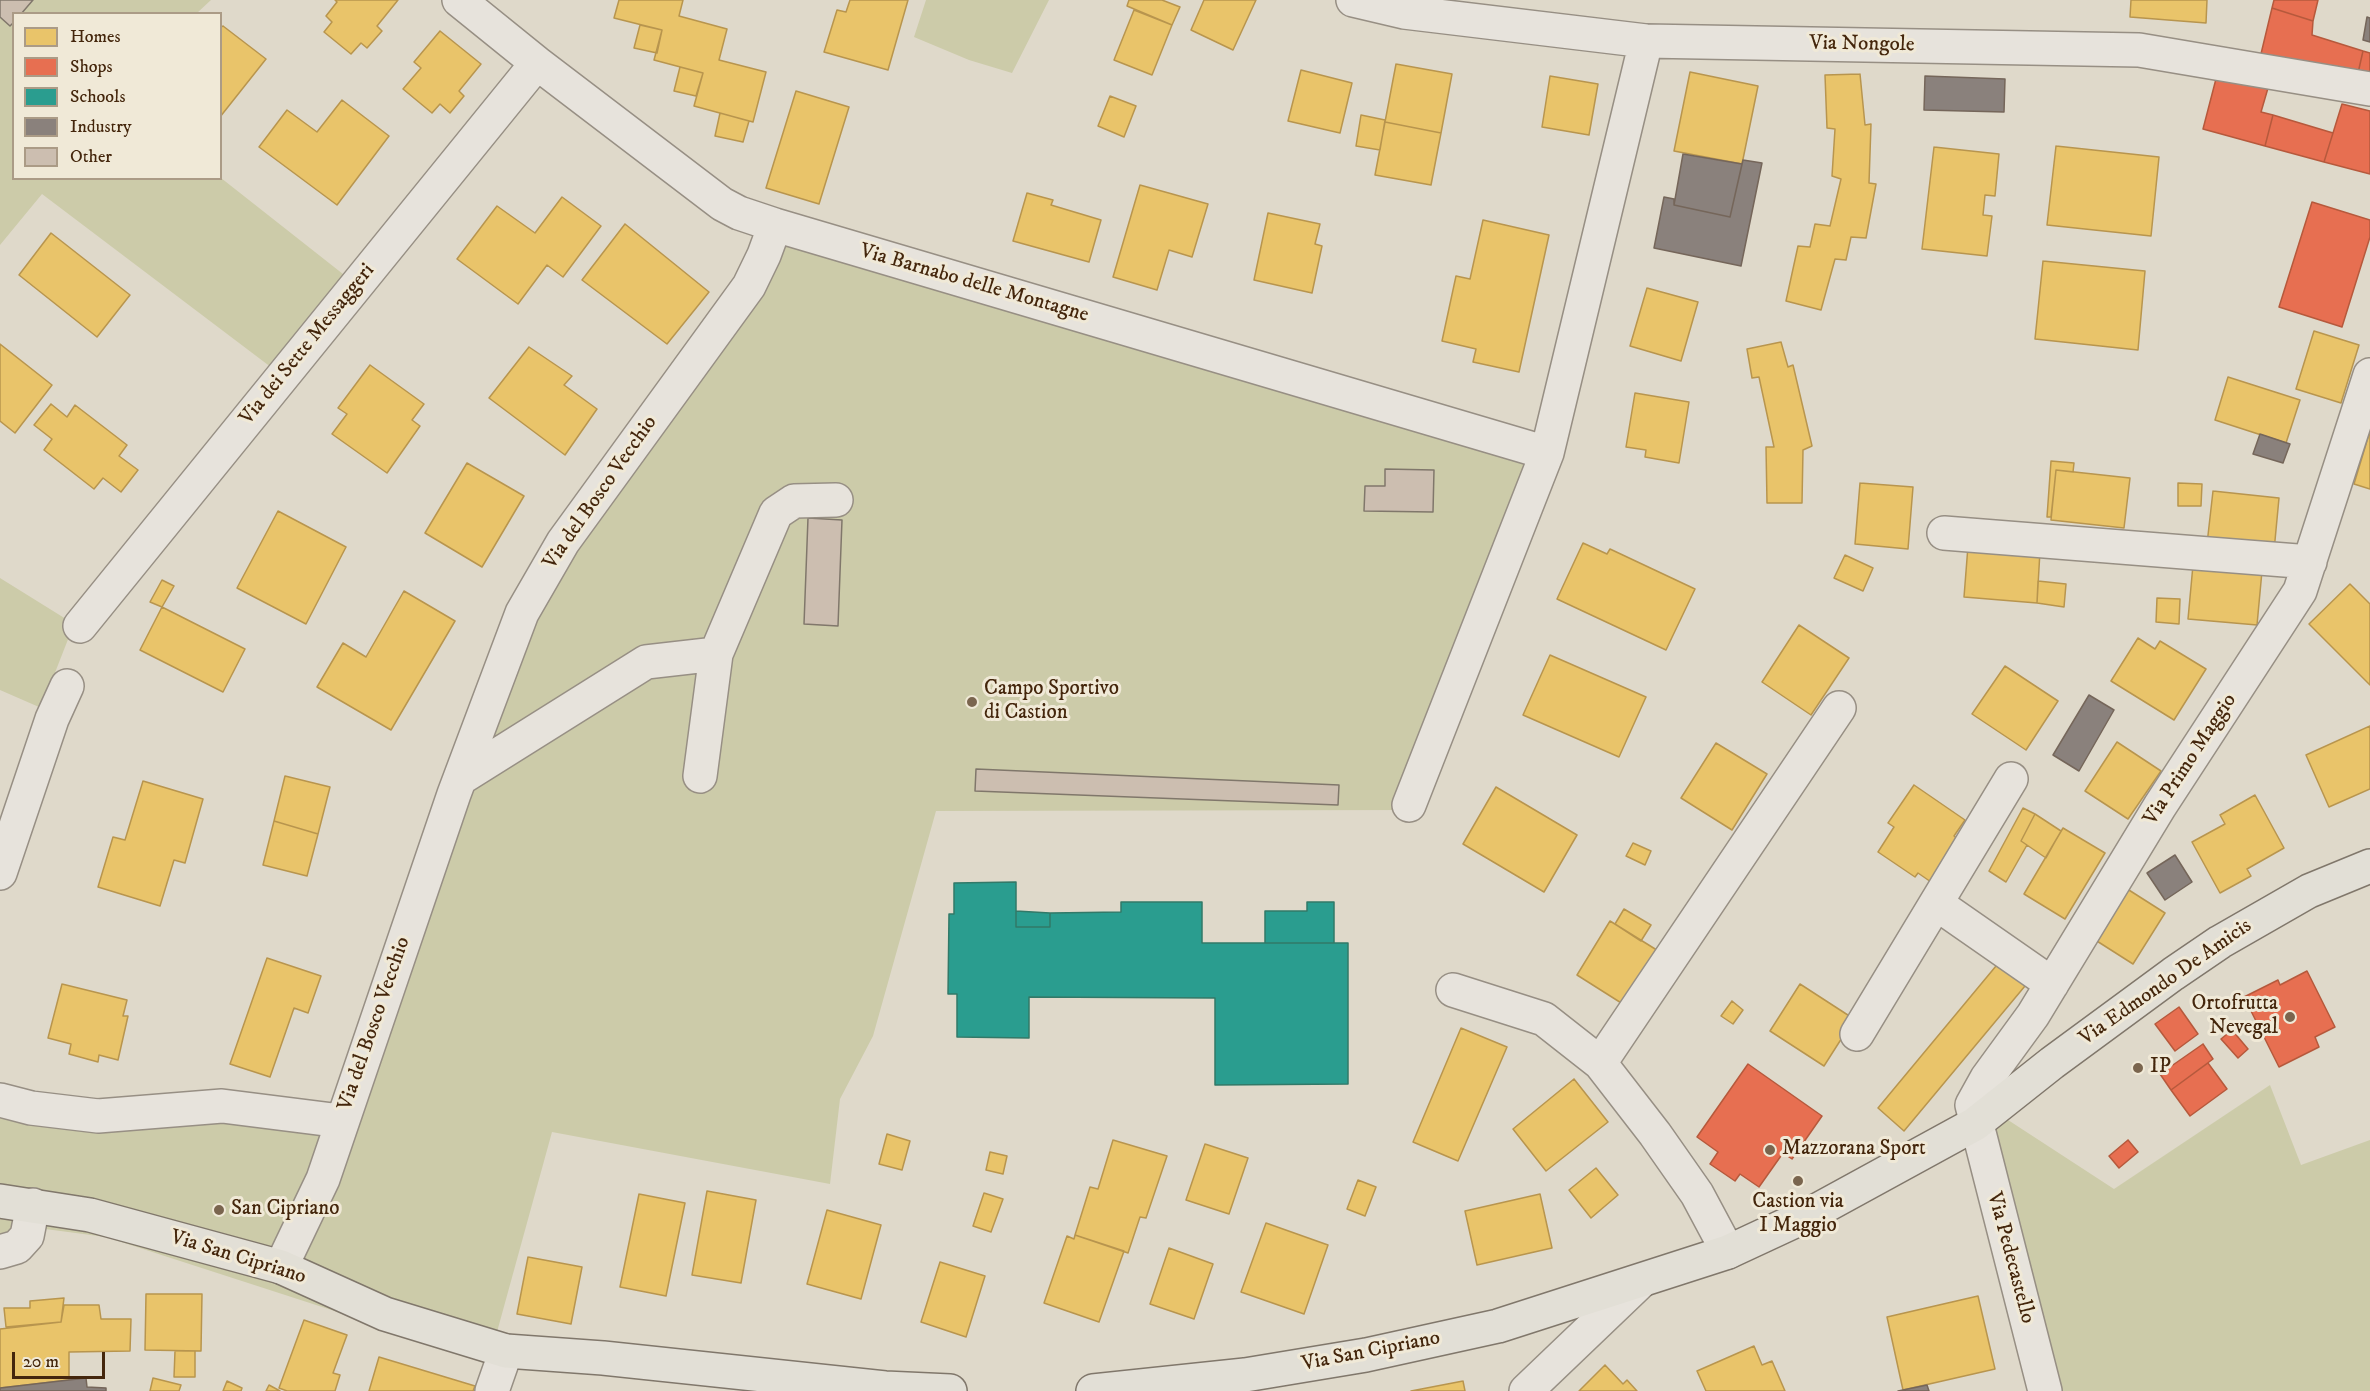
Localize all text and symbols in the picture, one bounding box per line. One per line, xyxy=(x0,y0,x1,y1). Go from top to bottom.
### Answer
legend xyxy=(12,12,222,180)
text: Homes xyxy=(70,26,121,48)
street label: Via Nongole xyxy=(1809,31,1915,59)
text: Shops xyxy=(70,56,113,78)
text: Schools xyxy=(70,86,125,108)
text: Industry xyxy=(70,116,131,138)
text: Other xyxy=(70,146,112,168)
street label: Via Barnabo delle Montagne xyxy=(857,239,1091,329)
street label: Via dei Sette Messaggeri xyxy=(235,259,381,431)
street label: Via del Bosco Vecchio xyxy=(539,411,663,575)
place label: Campo Sportivo di Castion xyxy=(984,677,1119,727)
street label: Via Primo Maggio xyxy=(2139,689,2243,831)
marker: Campo Sportivo di Castion xyxy=(965,695,979,709)
street label: Via Edmondo De Amicis xyxy=(2075,914,2257,1052)
street label: Via del Bosco Vecchio xyxy=(333,934,417,1114)
place label: Ortofrutta Nevegal xyxy=(2191,992,2278,1042)
marker: Ortofrutta Nevegal xyxy=(2283,1010,2297,1024)
place label: IP xyxy=(2150,1055,2171,1081)
marker: IP xyxy=(2131,1061,2145,1075)
place label: Mazzorana Sport xyxy=(1782,1137,1926,1163)
marker: Mazzorana Sport xyxy=(1763,1143,1777,1157)
marker: Castion via I Maggio xyxy=(1791,1174,1805,1188)
place label: Castion via I Maggio xyxy=(1752,1190,1844,1240)
street label: Via Pedecastello xyxy=(1980,1190,2040,1326)
place label: San Cipriano xyxy=(231,1197,339,1223)
marker: San Cipriano xyxy=(212,1203,226,1217)
street label: Via San Cipriano xyxy=(167,1225,309,1291)
street label: Via San Cipriano xyxy=(1300,1326,1442,1378)
scale bar xyxy=(15,1340,108,1378)
text: 20 m xyxy=(23,1351,59,1373)

